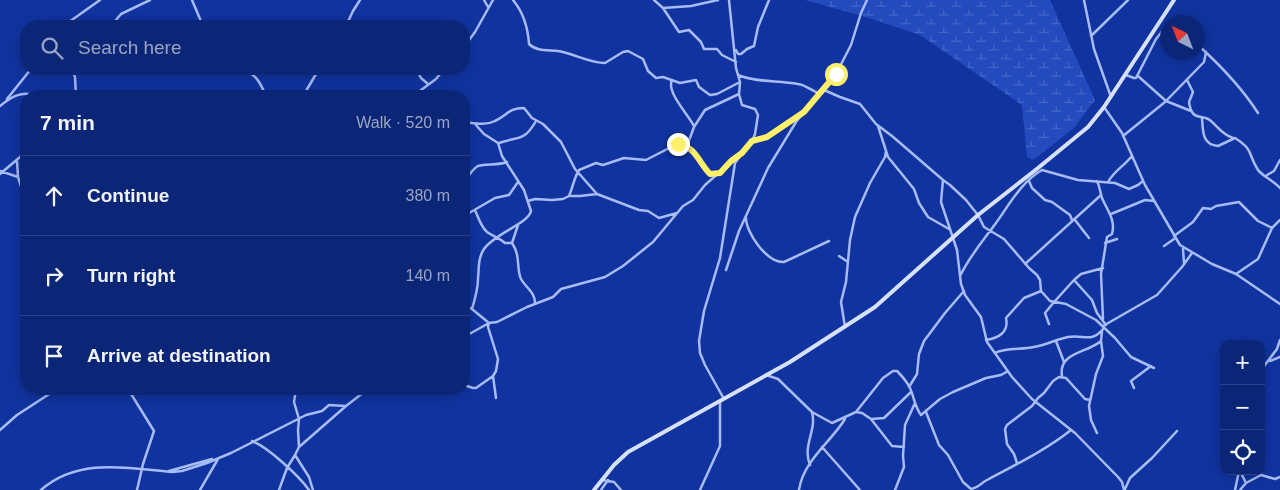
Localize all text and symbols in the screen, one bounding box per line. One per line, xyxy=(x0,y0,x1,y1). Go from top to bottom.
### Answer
north arrow xyxy=(1160,15,1205,60)
search box xyxy=(20,20,470,75)
icon: search xyxy=(38,34,66,62)
text: Search here xyxy=(78,37,182,58)
route start xyxy=(825,63,848,86)
text: 7 min xyxy=(40,111,95,134)
text: Walk · 520 m xyxy=(356,114,450,131)
route end xyxy=(667,133,690,156)
icon: ahead xyxy=(40,182,68,210)
text: Continue xyxy=(87,185,169,206)
text: 380 m xyxy=(406,187,450,204)
icon: right xyxy=(40,262,68,290)
text: Turn right xyxy=(87,265,175,286)
text: 140 m xyxy=(406,267,450,284)
map controls xyxy=(1220,340,1265,475)
button: + xyxy=(1220,340,1265,385)
icon: arrive xyxy=(40,342,68,370)
text: Arrive at destination xyxy=(87,345,271,366)
button: − xyxy=(1220,385,1265,430)
button: locate xyxy=(1220,430,1265,475)

